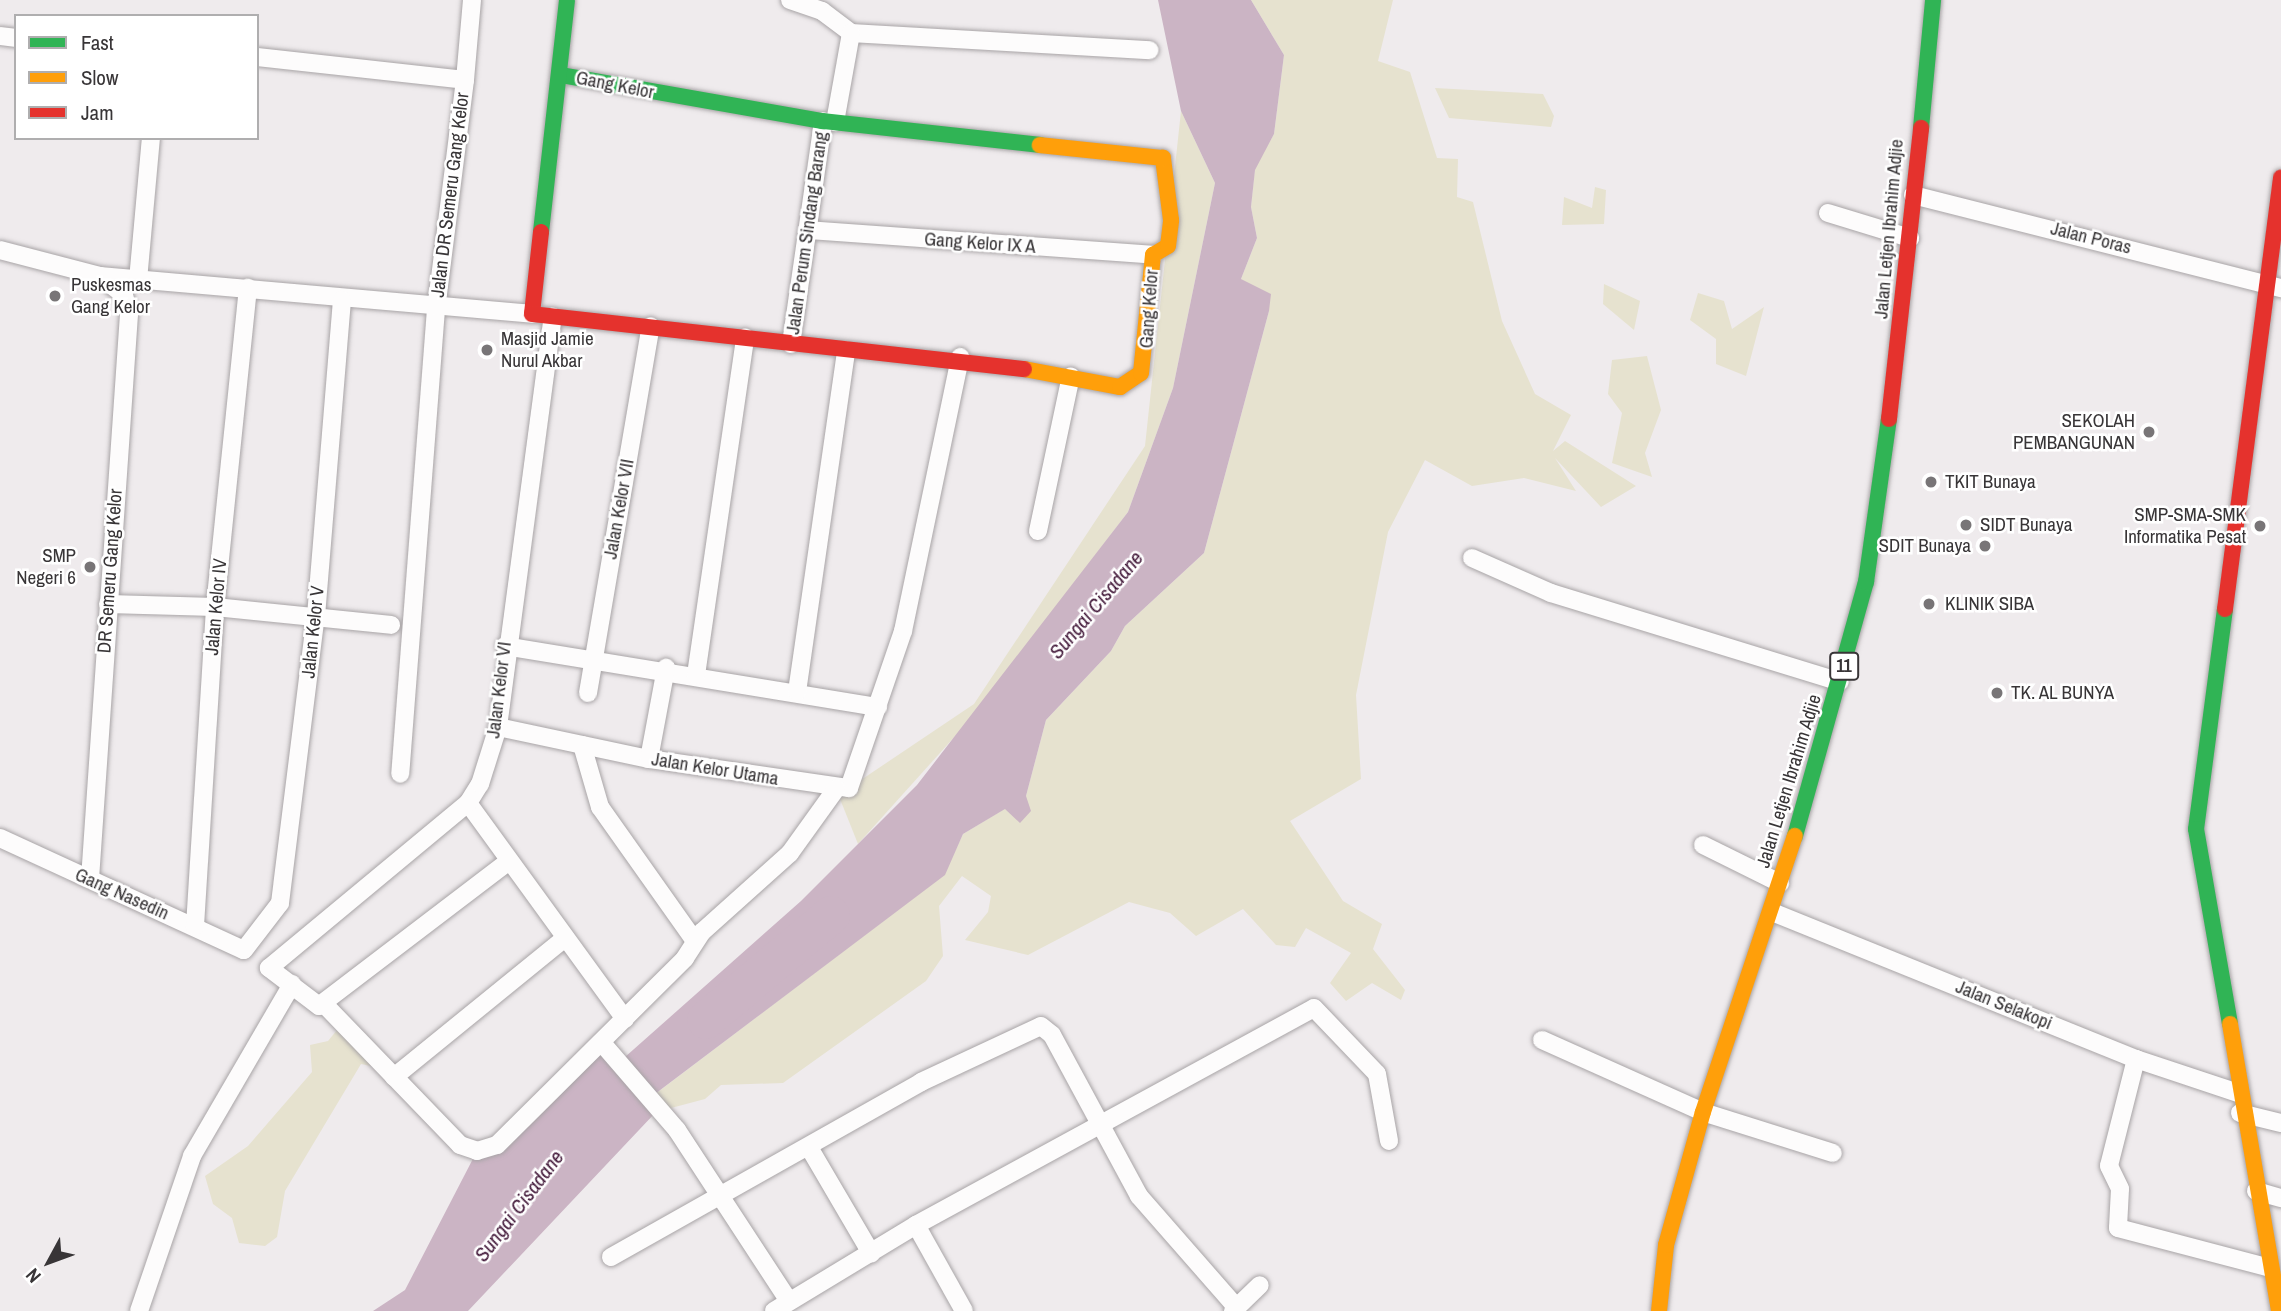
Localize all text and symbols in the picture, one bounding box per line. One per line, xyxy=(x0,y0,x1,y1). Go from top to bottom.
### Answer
legend xyxy=(14,14,259,140)
text: Fast xyxy=(81,28,114,57)
text: Slow xyxy=(81,63,118,92)
street label: Gang Kelor xyxy=(574,66,656,104)
street label: Jalan DR Semeru Gang Kelor xyxy=(426,91,474,299)
text: Jam xyxy=(81,98,114,127)
street label: Jalan Perum Sindang Barang xyxy=(781,130,833,336)
street label: Jalan Letjen Ibrahim Adjie xyxy=(1870,138,1908,320)
street label: Jalan Poras xyxy=(2048,217,2134,259)
street label: Gang Kelor IX A xyxy=(923,228,1037,258)
street label: Gang Kelor xyxy=(1135,269,1163,349)
place label: Puskesmas Gang Kelor xyxy=(71,274,152,318)
marker: Puskesmas Gang Kelor xyxy=(45,286,65,306)
place label: Masjid Jamie Nurul Akbar xyxy=(501,328,594,372)
marker: Masjid Jamie Nurul Akbar xyxy=(479,342,495,358)
place label: SEKOLAH PEMBANGUNAN xyxy=(2013,410,2135,454)
marker: SEKOLAH PEMBANGUNAN xyxy=(2141,424,2157,440)
street label: Jalan Kelor VII xyxy=(599,457,639,561)
place label: TKIT Bunaya xyxy=(1945,471,2036,493)
marker: TKIT Bunaya xyxy=(1923,474,1939,490)
street label: DR Semeru Gang Kelor xyxy=(93,488,127,654)
place label: SMP-SMA-SMK Informatika Pesat xyxy=(2124,504,2246,548)
place label: SIDT Bunaya xyxy=(1980,514,2073,536)
marker: SIDT Bunaya xyxy=(1958,517,1974,533)
marker: SMP-SMA-SMK Informatika Pesat xyxy=(2252,518,2268,534)
place label: SDIT Bunaya xyxy=(1878,535,1971,557)
marker: SDIT Bunaya xyxy=(1977,538,1993,554)
place label: SMP Negeri 6 xyxy=(16,545,76,589)
water label: Sungai Cisadane xyxy=(1044,546,1148,664)
street label: Jalan Kelor IV xyxy=(200,558,232,656)
marker: SMP Negeri 6 xyxy=(82,559,98,575)
street label: Jalan Kelor V xyxy=(297,585,329,679)
place label: KLINIK SIBA xyxy=(1945,593,2034,615)
marker: KLINIK SIBA xyxy=(1919,594,1939,614)
street label: Jalan Kelor VI xyxy=(482,640,516,740)
road number: 11 xyxy=(1828,652,1860,680)
place label: TK. AL BUNYA xyxy=(2011,682,2115,704)
marker: TK. AL BUNYA xyxy=(1989,685,2005,701)
street label: Jalan Letjen Ibrahim Adjie xyxy=(1752,691,1826,871)
street label: Jalan Kelor Utama xyxy=(650,748,780,790)
street label: Gang Nasedin xyxy=(71,863,173,925)
street label: Jalan Selakopi xyxy=(1952,975,2056,1035)
water label: Sungai Cisadane xyxy=(469,1145,569,1267)
north arrow xyxy=(14,1227,84,1297)
text: N xyxy=(20,1263,47,1289)

